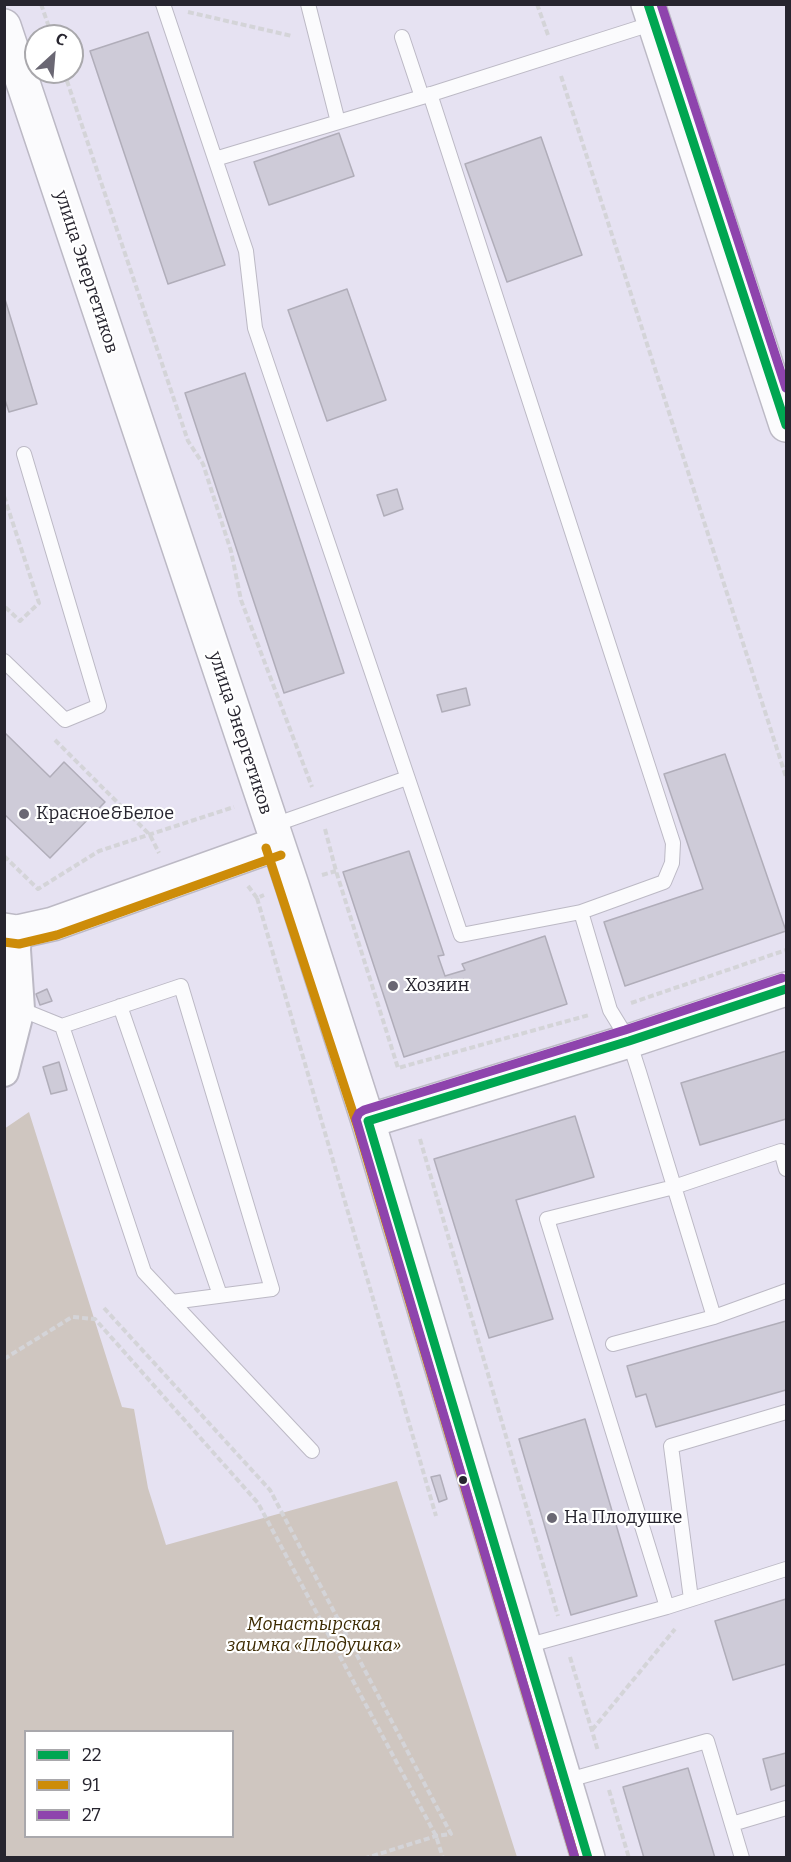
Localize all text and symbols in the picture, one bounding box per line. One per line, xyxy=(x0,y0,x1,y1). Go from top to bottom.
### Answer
north arrow xyxy=(24,24,84,84)
text: С xyxy=(53,28,70,50)
street label: улица Энергетиков xyxy=(49,188,123,356)
street label: улица Энергетиков xyxy=(203,649,277,817)
place label: Красное&Белое xyxy=(36,803,174,825)
marker: Красное&Белое xyxy=(17,807,31,821)
place label: Хозяин xyxy=(405,975,469,997)
marker: Хозяин xyxy=(386,979,400,993)
unlabelled marker xyxy=(457,1474,469,1486)
place label: На Плодушке xyxy=(564,1507,682,1529)
marker: На Плодушке xyxy=(545,1511,559,1525)
park label: Монастырская заимка «Плодушка» xyxy=(227,1614,401,1656)
legend xyxy=(24,1730,234,1838)
text: 22 xyxy=(82,1744,102,1766)
text: 91 xyxy=(82,1774,100,1796)
text: 27 xyxy=(82,1804,101,1826)

